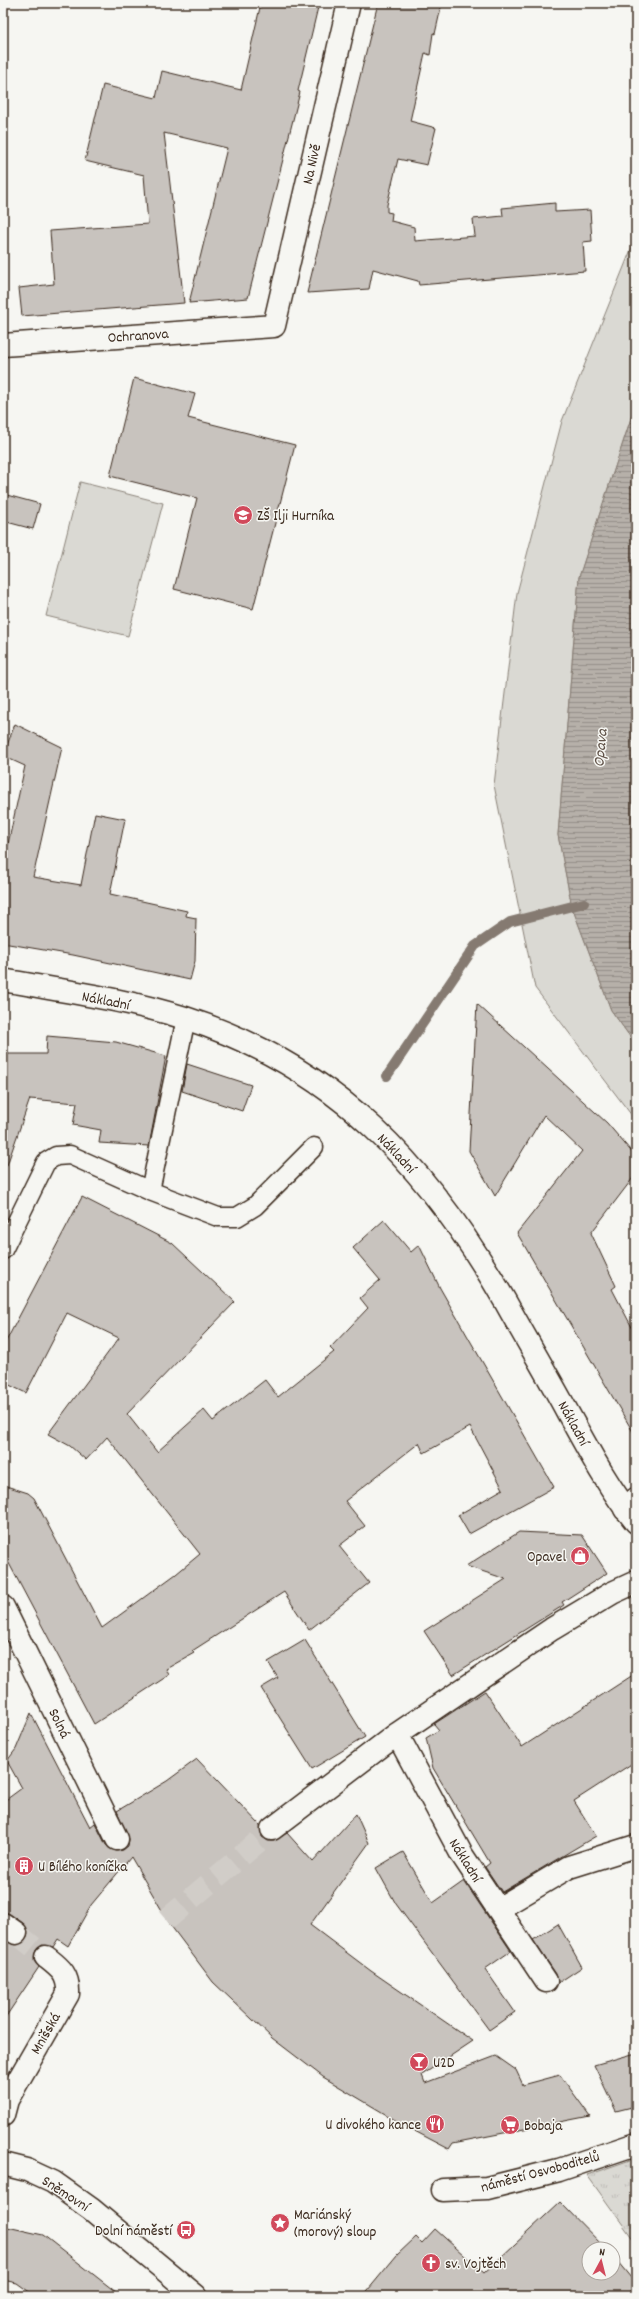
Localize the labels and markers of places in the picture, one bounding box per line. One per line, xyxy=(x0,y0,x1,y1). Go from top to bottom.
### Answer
school or university icon: ZŠ Ilji Hurníka xyxy=(232,504,254,526)
place label: ZŠ Ilji Hurníka xyxy=(257,506,335,528)
shop icon: Opavel xyxy=(569,1545,591,1567)
place label: Opavel xyxy=(527,1547,566,1569)
building icon: U Bílého koníčka xyxy=(13,1855,35,1877)
place label: U Bílého koníčka xyxy=(38,1857,128,1879)
bar icon: U2D xyxy=(408,2051,430,2073)
place label: U2D xyxy=(433,2053,455,2075)
restaurant icon: U divokého kance xyxy=(424,2113,446,2135)
supermarket icon: Bobaja xyxy=(499,2114,521,2136)
place label: U divokého kance xyxy=(325,2115,421,2137)
place label: Bobaja xyxy=(524,2116,563,2138)
place label: Mariánský (morový) sloup xyxy=(294,2205,377,2244)
place icon: Mariánský (morový) sloup xyxy=(269,2212,291,2234)
bus stop icon: Dolní náměstí xyxy=(175,2219,197,2241)
place label: Dolní náměstí xyxy=(95,2221,173,2243)
church icon: sv. Vojtěch xyxy=(420,2252,442,2274)
place label: sv. Vojtěch xyxy=(445,2254,506,2276)

